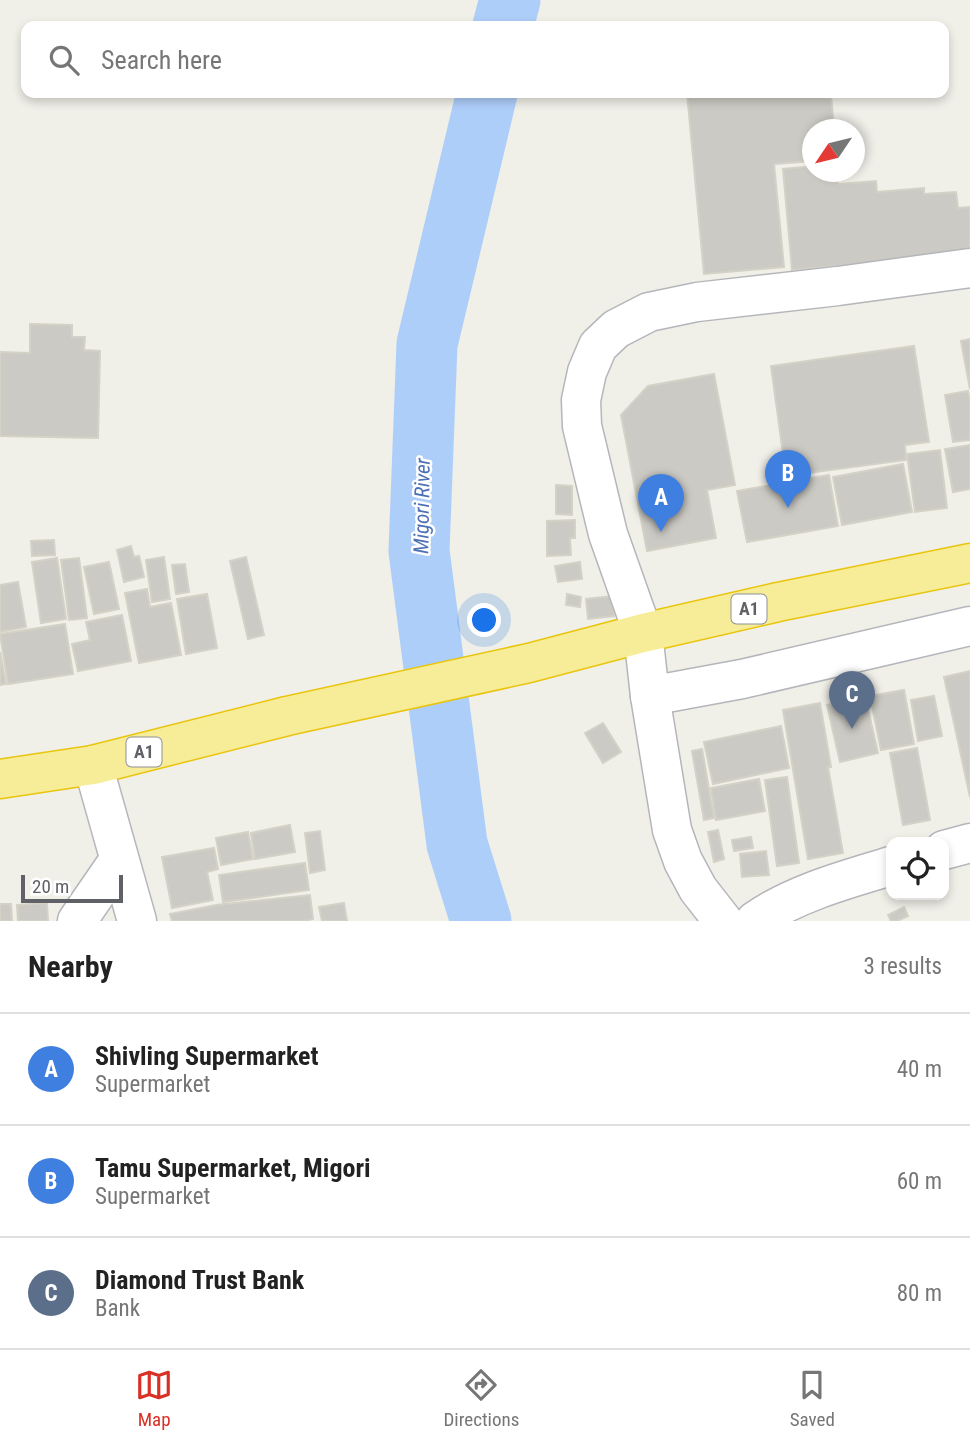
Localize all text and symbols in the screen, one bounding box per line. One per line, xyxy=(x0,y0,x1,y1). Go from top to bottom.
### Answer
search box xyxy=(21,21,949,98)
icon: search xyxy=(45,41,83,79)
text: Search here xyxy=(101,45,222,75)
north arrow xyxy=(802,119,865,182)
pin: B xyxy=(765,450,811,508)
water label: Migori River xyxy=(409,457,435,554)
pin: A xyxy=(638,474,684,532)
road number: A1 xyxy=(732,594,766,624)
your location xyxy=(467,603,501,637)
pin: C xyxy=(829,671,875,729)
road number: A1 xyxy=(127,738,162,766)
map controls xyxy=(886,837,949,900)
button: locate xyxy=(886,837,949,900)
scale bar xyxy=(21,872,122,904)
text: 20 m xyxy=(32,875,69,898)
text: Nearby xyxy=(28,949,113,984)
text: 3 results xyxy=(864,953,942,980)
text: Shivling Supermarket xyxy=(95,1041,319,1071)
text: A xyxy=(44,1056,58,1083)
text: 40 m xyxy=(897,1056,942,1083)
text: Supermarket xyxy=(95,1071,210,1098)
text: Tamu Supermarket, Migori xyxy=(95,1153,371,1183)
text: B xyxy=(45,1168,57,1195)
text: 60 m xyxy=(897,1168,942,1195)
text: Supermarket xyxy=(95,1183,210,1210)
text: Diamond Trust Bank xyxy=(95,1265,304,1295)
text: C xyxy=(44,1280,58,1307)
text: 80 m xyxy=(897,1280,942,1307)
text: Bank xyxy=(95,1295,140,1322)
tab: Map xyxy=(135,1366,173,1431)
tab: Directions xyxy=(443,1366,519,1431)
tab: Saved xyxy=(790,1366,835,1431)

